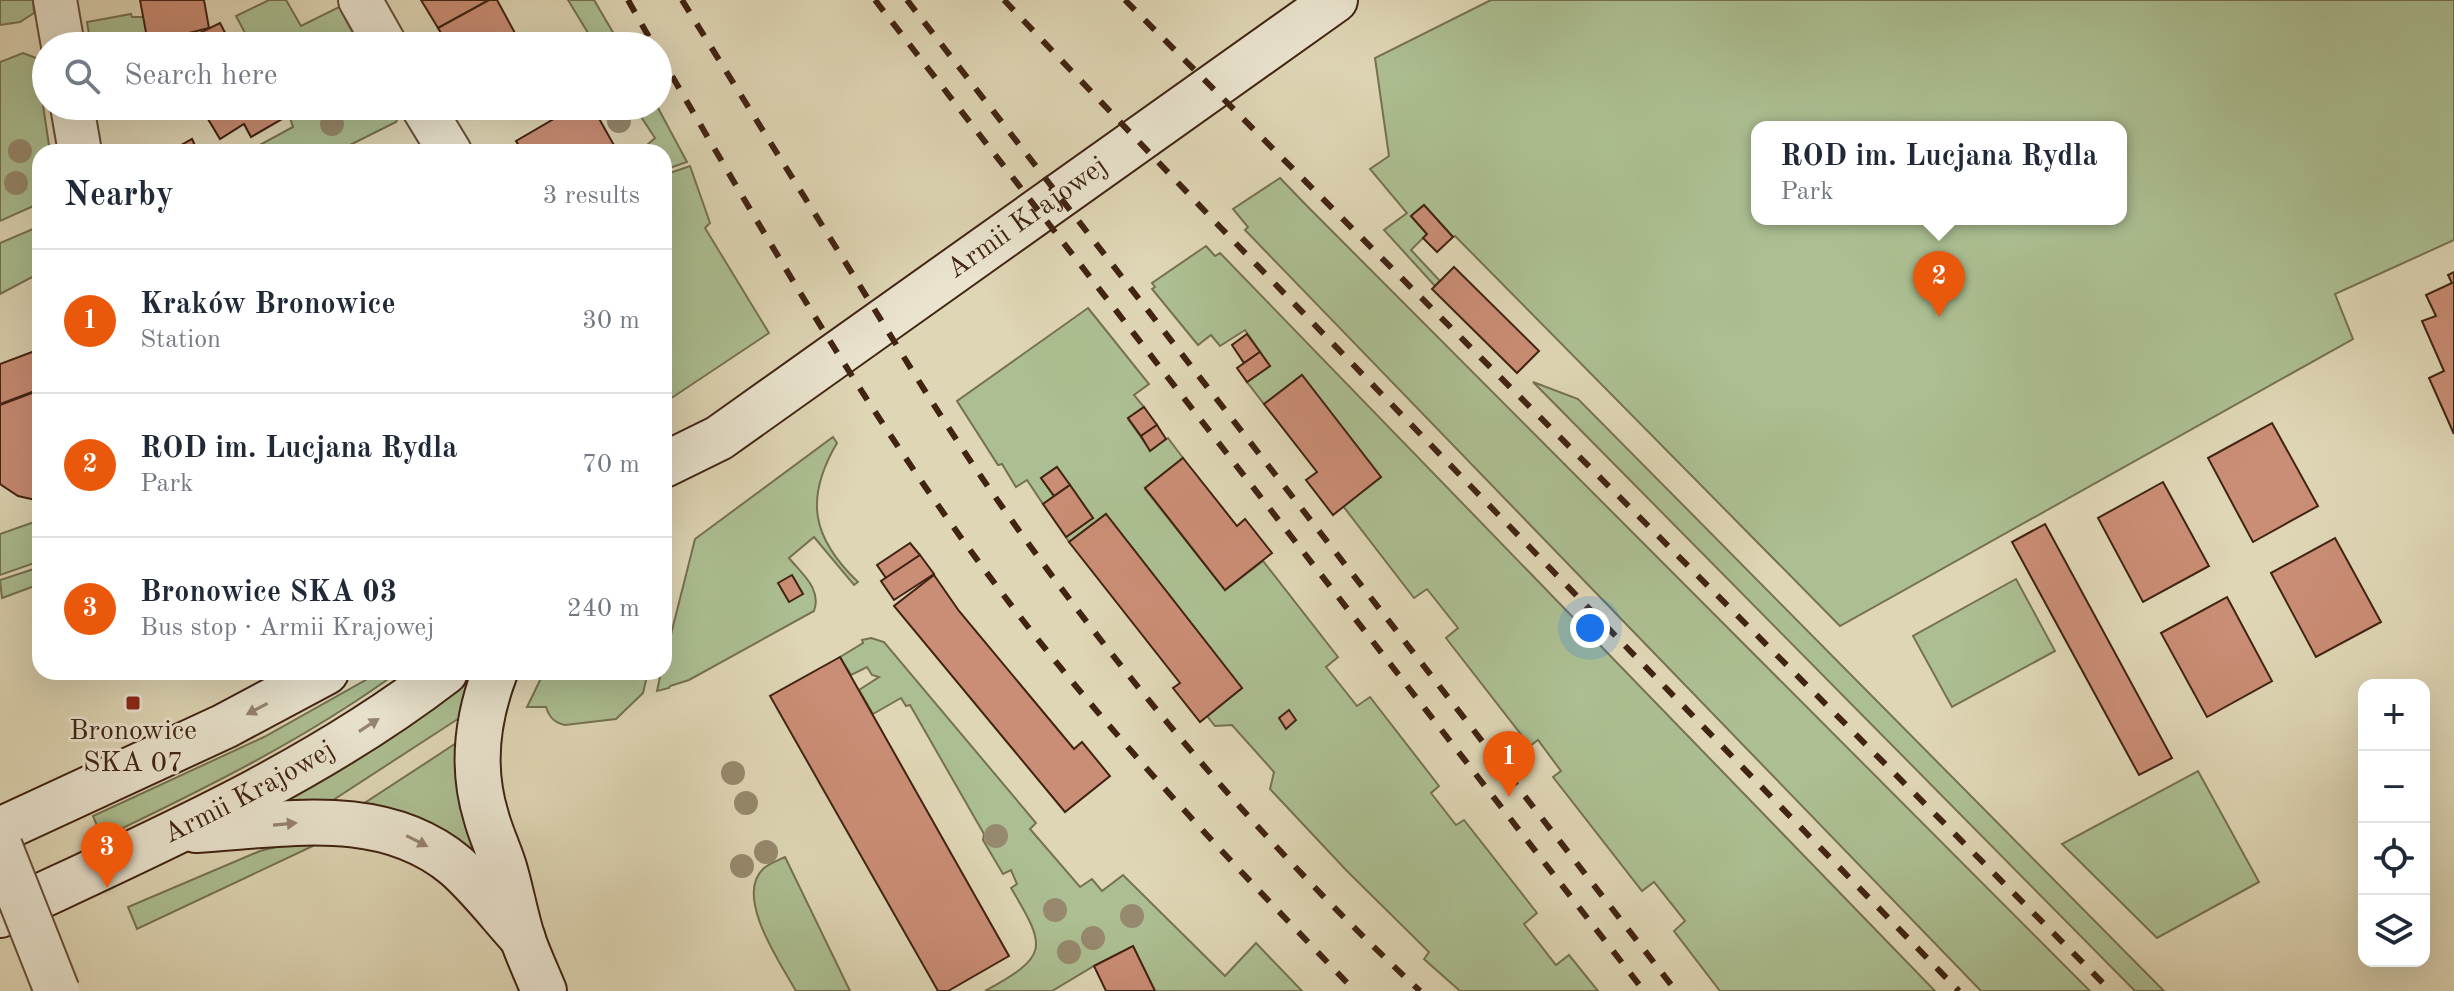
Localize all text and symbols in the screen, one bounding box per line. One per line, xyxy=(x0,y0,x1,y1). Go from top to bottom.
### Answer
search box xyxy=(32,32,672,120)
icon: search xyxy=(60,54,104,98)
text: Search here xyxy=(124,61,278,91)
popup xyxy=(1751,121,2127,225)
text: ROD im. Lucjana Rydla xyxy=(1780,142,2098,172)
street label: Armii Krajowej xyxy=(942,152,1113,285)
text: Nearby xyxy=(64,179,174,213)
text: Park xyxy=(1780,179,1834,205)
text: 3 results xyxy=(542,183,640,209)
pin: 2 xyxy=(1913,251,1965,317)
text: Kraków Bronowice xyxy=(140,290,396,320)
text: 1 xyxy=(82,308,98,334)
text: 30 m xyxy=(582,308,640,334)
text: Station xyxy=(140,327,221,353)
text: ROD im. Lucjana Rydla xyxy=(140,434,458,464)
text: 2 xyxy=(82,452,98,478)
text: 70 m xyxy=(582,452,640,478)
text: Park xyxy=(140,471,194,497)
text: Bronowice SKA 03 xyxy=(140,578,397,608)
text: 3 xyxy=(82,596,98,622)
text: 240 m xyxy=(567,596,640,622)
your location xyxy=(1570,608,1610,648)
text: Bus stop · Armii Krajowej xyxy=(140,615,435,641)
map controls xyxy=(2358,679,2430,967)
button: + xyxy=(2358,679,2430,751)
marker: Bronowice SKA 07 xyxy=(124,694,142,712)
one-way arrow xyxy=(246,701,268,715)
one-way arrow xyxy=(359,717,380,732)
place label: Bronowice SKA 07 xyxy=(69,718,197,778)
pin: 1 xyxy=(1483,731,1535,797)
street label: Armii Krajowej xyxy=(160,736,340,850)
button: − xyxy=(2358,751,2430,823)
one-way arrow xyxy=(273,817,298,830)
pin: 3 xyxy=(81,822,133,888)
button: locate xyxy=(2358,823,2430,895)
one-way arrow xyxy=(405,835,428,848)
button: layers xyxy=(2358,895,2430,967)

